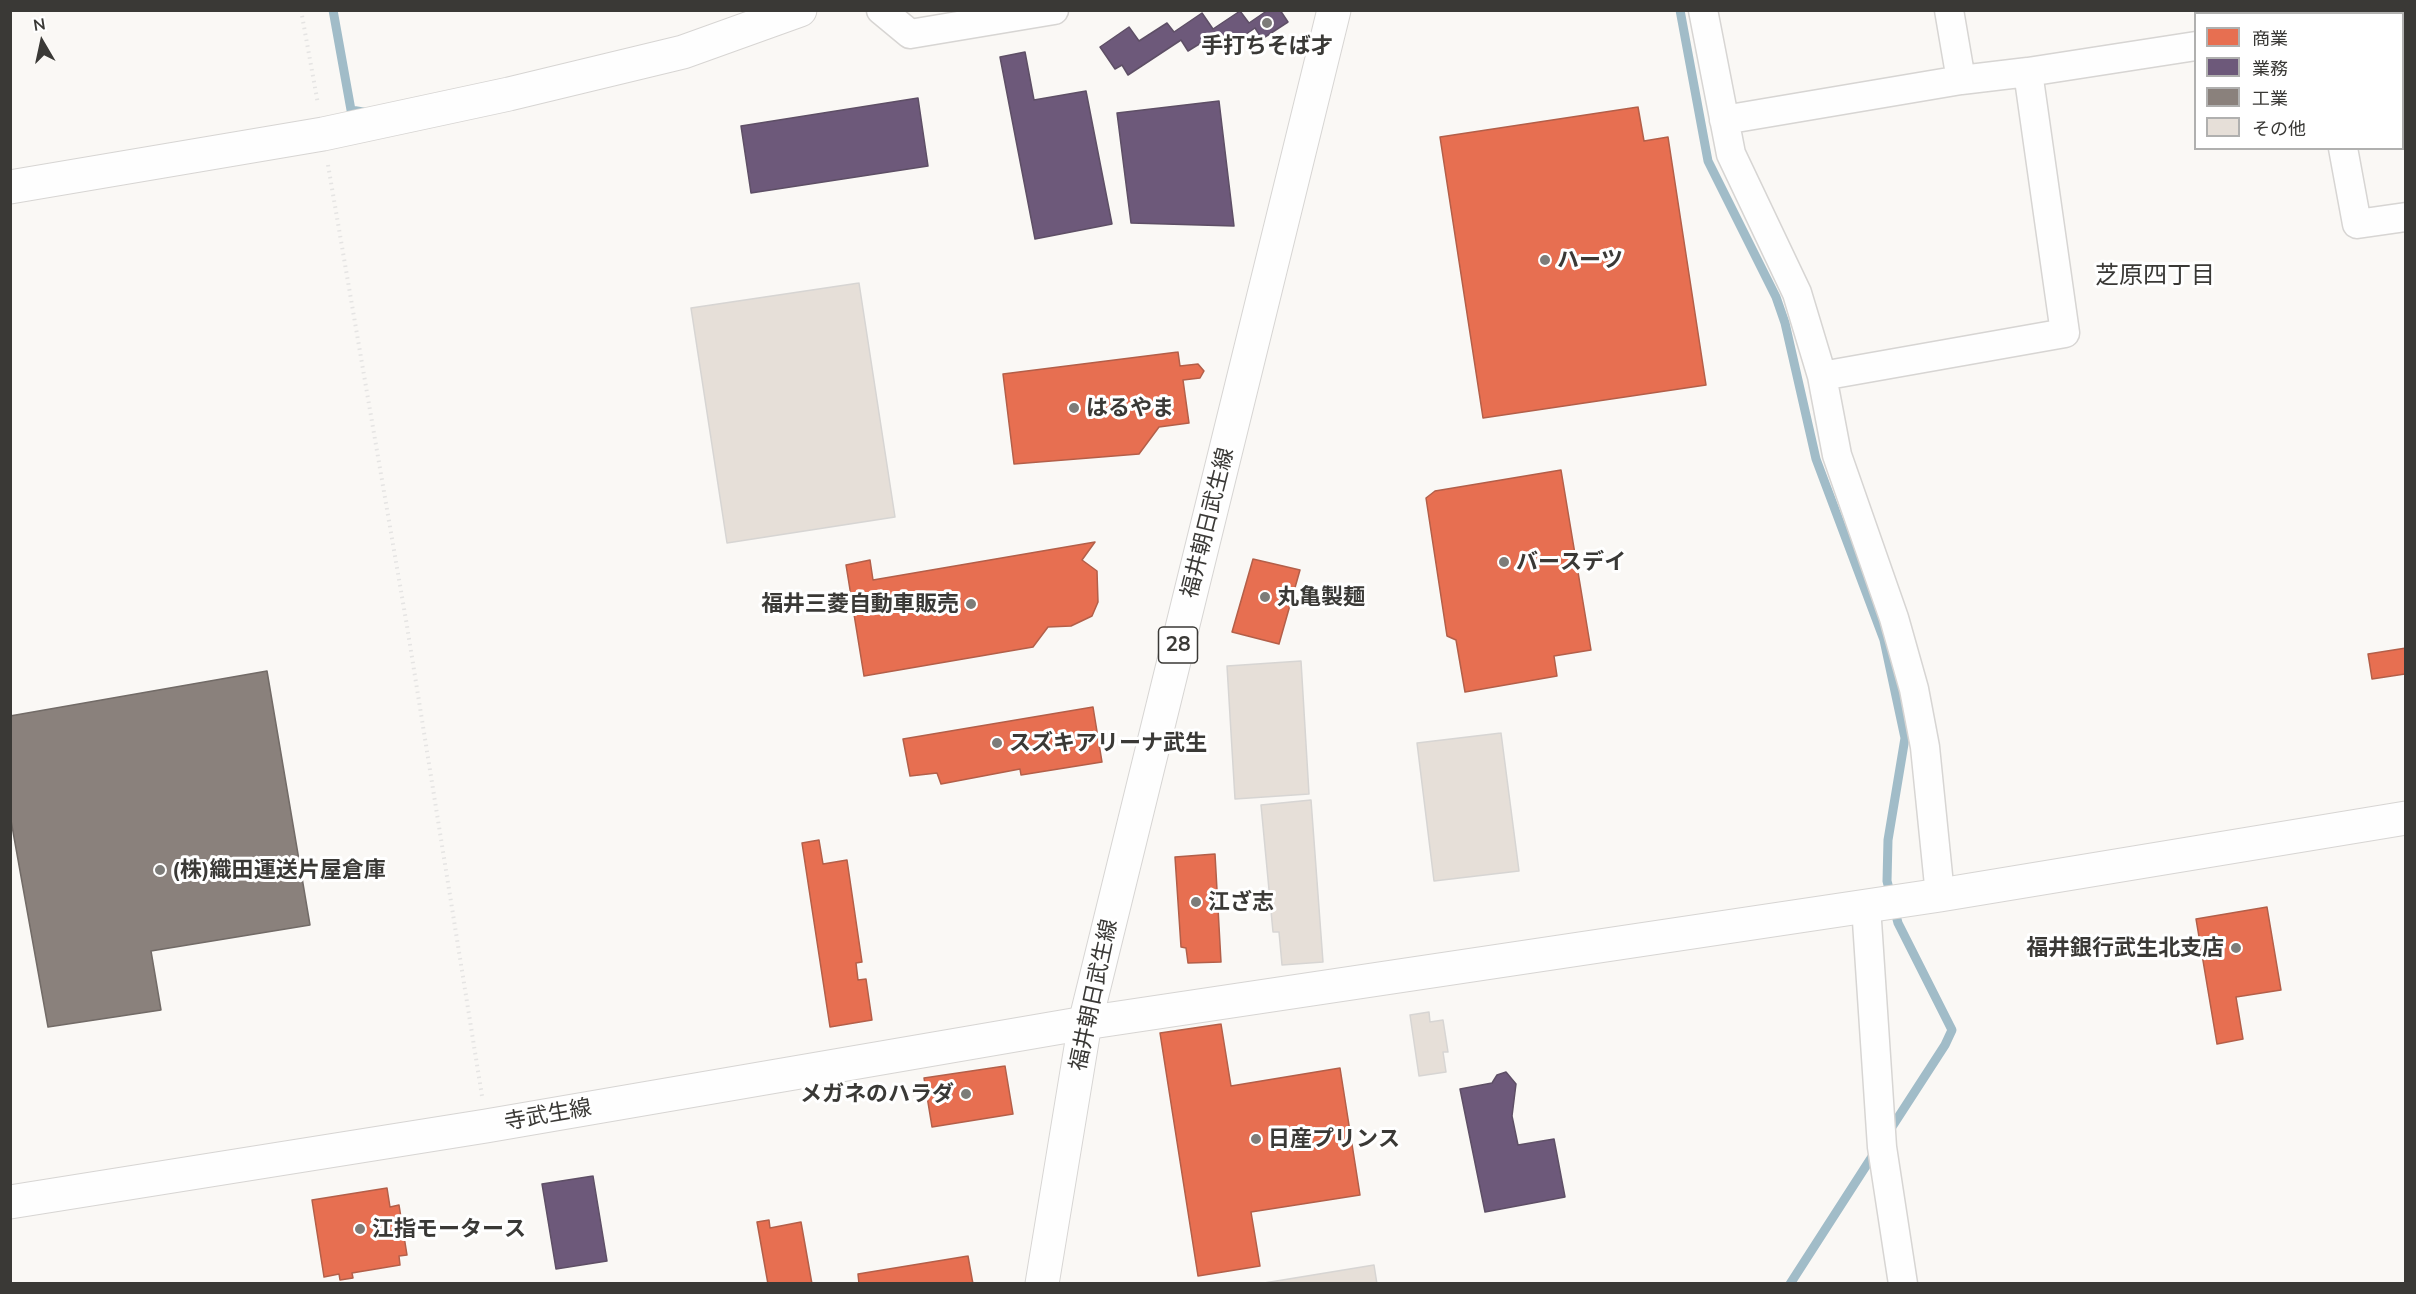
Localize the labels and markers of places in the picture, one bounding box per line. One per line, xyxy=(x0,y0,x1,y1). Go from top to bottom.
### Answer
marker: 手打ちそば才 xyxy=(1260,16,1274,30)
place label: 手打ちそば才 xyxy=(1201,33,1333,59)
place label: ハーツ xyxy=(1557,247,1623,273)
marker: ハーツ xyxy=(1538,253,1552,267)
place label: はるやま xyxy=(1086,395,1174,421)
marker: はるやま xyxy=(1067,401,1081,415)
place label: バースデイ xyxy=(1516,549,1626,575)
marker: バースデイ xyxy=(1497,555,1511,569)
place label: 丸亀製麺 xyxy=(1277,584,1365,610)
marker: 丸亀製麺 xyxy=(1258,590,1272,604)
place label: 福井三菱自動車販売 xyxy=(761,591,959,617)
marker: 福井三菱自動車販売 xyxy=(964,597,978,611)
place label: スズキアリーナ武生 xyxy=(1009,730,1207,756)
marker: スズキアリーナ武生 xyxy=(990,736,1004,750)
place label: (株)織田運送片屋倉庫 xyxy=(172,857,386,883)
marker: (株)織田運送片屋倉庫 xyxy=(153,863,167,877)
place label: 江ざ志 xyxy=(1208,889,1274,915)
marker: 江ざ志 xyxy=(1189,895,1203,909)
place label: 福井銀行武生北支店 xyxy=(2026,935,2224,961)
marker: 福井銀行武生北支店 xyxy=(2229,941,2243,955)
place label: メガネのハラダ xyxy=(800,1081,954,1107)
marker: メガネのハラダ xyxy=(959,1087,973,1101)
place label: 日産プリンス xyxy=(1268,1126,1400,1152)
marker: 日産プリンス xyxy=(1249,1132,1263,1146)
place label: 江指モータース xyxy=(372,1216,526,1242)
marker: 江指モータース xyxy=(353,1222,367,1236)

